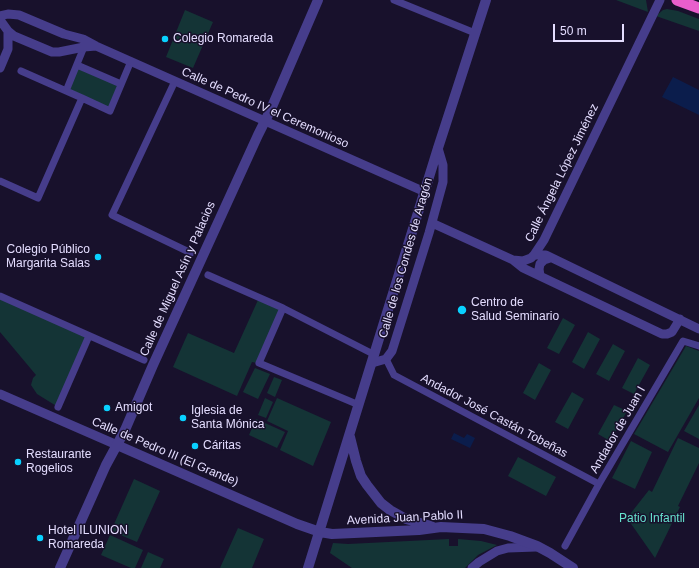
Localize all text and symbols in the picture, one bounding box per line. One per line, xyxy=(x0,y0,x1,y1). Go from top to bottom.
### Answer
scale bar xyxy=(555,16,626,42)
text: 50 m xyxy=(560,24,587,38)
place label: Colegio Romareda xyxy=(173,32,273,46)
marker: Colegio Romareda xyxy=(160,34,170,44)
street label: Calle de Pedro IV el Ceremonioso xyxy=(179,65,351,151)
street label: Calle Ángela López Jiménez xyxy=(522,101,602,245)
street label: Calle de los Condes de Aragón xyxy=(376,176,436,340)
street label: Calle de Miguel Asín y Palacios xyxy=(137,199,219,359)
place label: Colegio Público Margarita Salas xyxy=(6,243,90,271)
marker: Colegio Público Margarita Salas xyxy=(93,252,103,262)
place label: Centro de Salud Seminario xyxy=(471,296,559,324)
marker: Centro de Salud Seminario xyxy=(456,304,468,316)
street label: Andador José Castán Tobeñas xyxy=(418,371,570,461)
street label: Andador de Juan I xyxy=(587,384,649,476)
place label: Amigot xyxy=(115,401,152,415)
marker: Amigot xyxy=(102,403,112,413)
place label: Iglesia de Santa Mónica xyxy=(191,404,264,432)
marker: Iglesia de Santa Mónica xyxy=(178,413,188,423)
street label: Calle de Pedro III (El Grande) xyxy=(89,414,241,490)
place label: Cáritas xyxy=(203,439,241,453)
marker: Cáritas xyxy=(190,441,200,451)
place label: Restaurante Rogelios xyxy=(26,448,91,476)
marker: Restaurante Rogelios xyxy=(13,457,23,467)
street label: Avenida Juan Pablo II xyxy=(346,508,464,528)
park label: Patio Infantil xyxy=(619,512,685,526)
place label: Hotel ILUNION Romareda xyxy=(48,524,128,552)
marker: Hotel ILUNION Romareda xyxy=(35,533,45,543)

